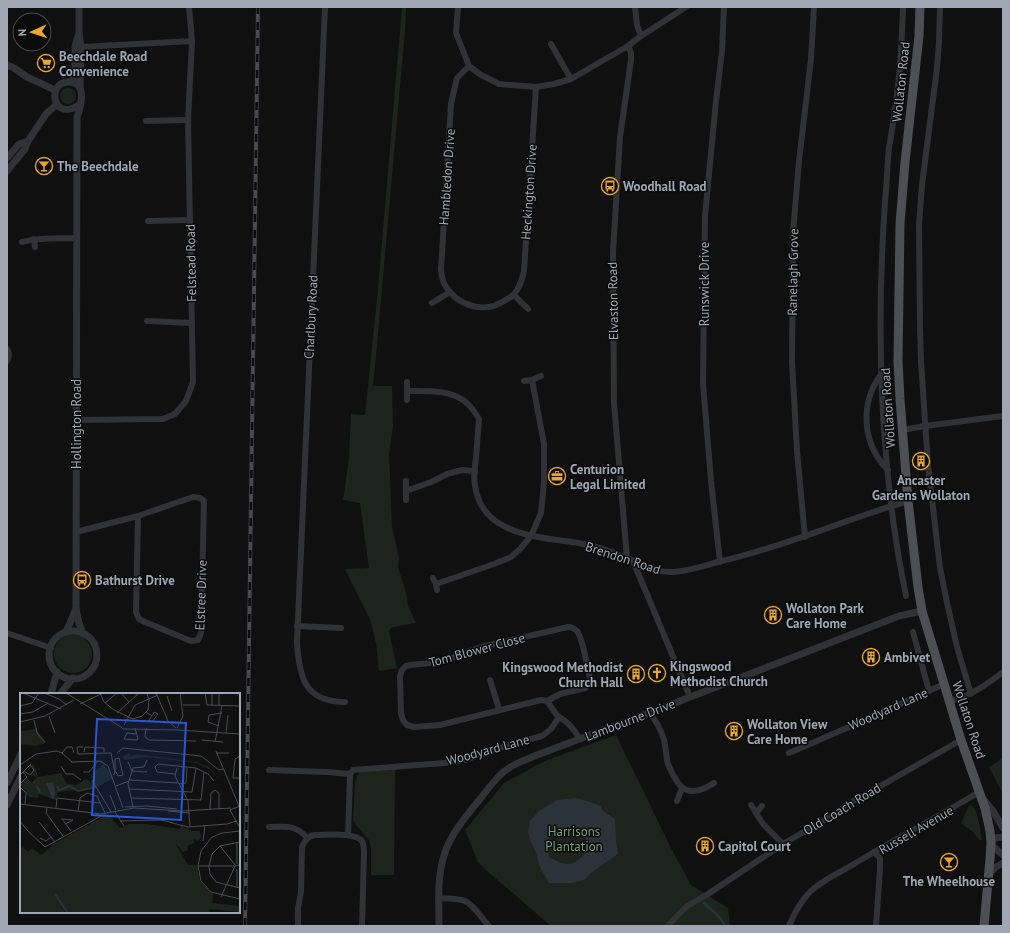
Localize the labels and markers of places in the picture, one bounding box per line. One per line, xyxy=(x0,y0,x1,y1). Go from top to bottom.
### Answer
place label: Beechdale Road Convenience xyxy=(59,48,147,80)
supermarket icon: Beechdale Road Convenience xyxy=(36,53,56,73)
bar icon: The Beechdale xyxy=(34,156,54,176)
place label: The Beechdale xyxy=(57,158,139,175)
bus stop icon: Woodhall Road xyxy=(600,176,620,196)
place label: Woodhall Road xyxy=(623,178,707,195)
building icon: Ancaster Gardens Wollaton xyxy=(911,451,931,471)
place label: Centurion Legal Limited xyxy=(570,461,646,493)
office icon: Centurion Legal Limited xyxy=(547,466,567,486)
place label: Ancaster Gardens Wollaton xyxy=(872,472,970,504)
bus stop icon: Bathurst Drive xyxy=(72,570,92,590)
place label: Bathurst Drive xyxy=(95,572,175,589)
place label: Wollaton Park Care Home xyxy=(786,600,864,632)
building icon: Wollaton Park Care Home xyxy=(763,605,783,625)
building icon: Ambivet xyxy=(861,647,881,667)
place label: Ambivet xyxy=(884,649,931,666)
place label: Kingswood Methodist Church xyxy=(670,658,768,690)
place label: Kingswood Methodist Church Hall xyxy=(502,659,623,691)
church icon: Kingswood Methodist Church xyxy=(647,663,667,683)
building icon: Kingswood Methodist Church Hall xyxy=(626,664,646,684)
place label: Wollaton View Care Home xyxy=(747,716,828,748)
building icon: Wollaton View Care Home xyxy=(724,721,744,741)
building icon: Capitol Court xyxy=(695,836,715,856)
place label: Capitol Court xyxy=(718,838,791,855)
bar icon: The Wheelhouse xyxy=(939,852,959,872)
place label: The Wheelhouse xyxy=(903,873,996,890)

